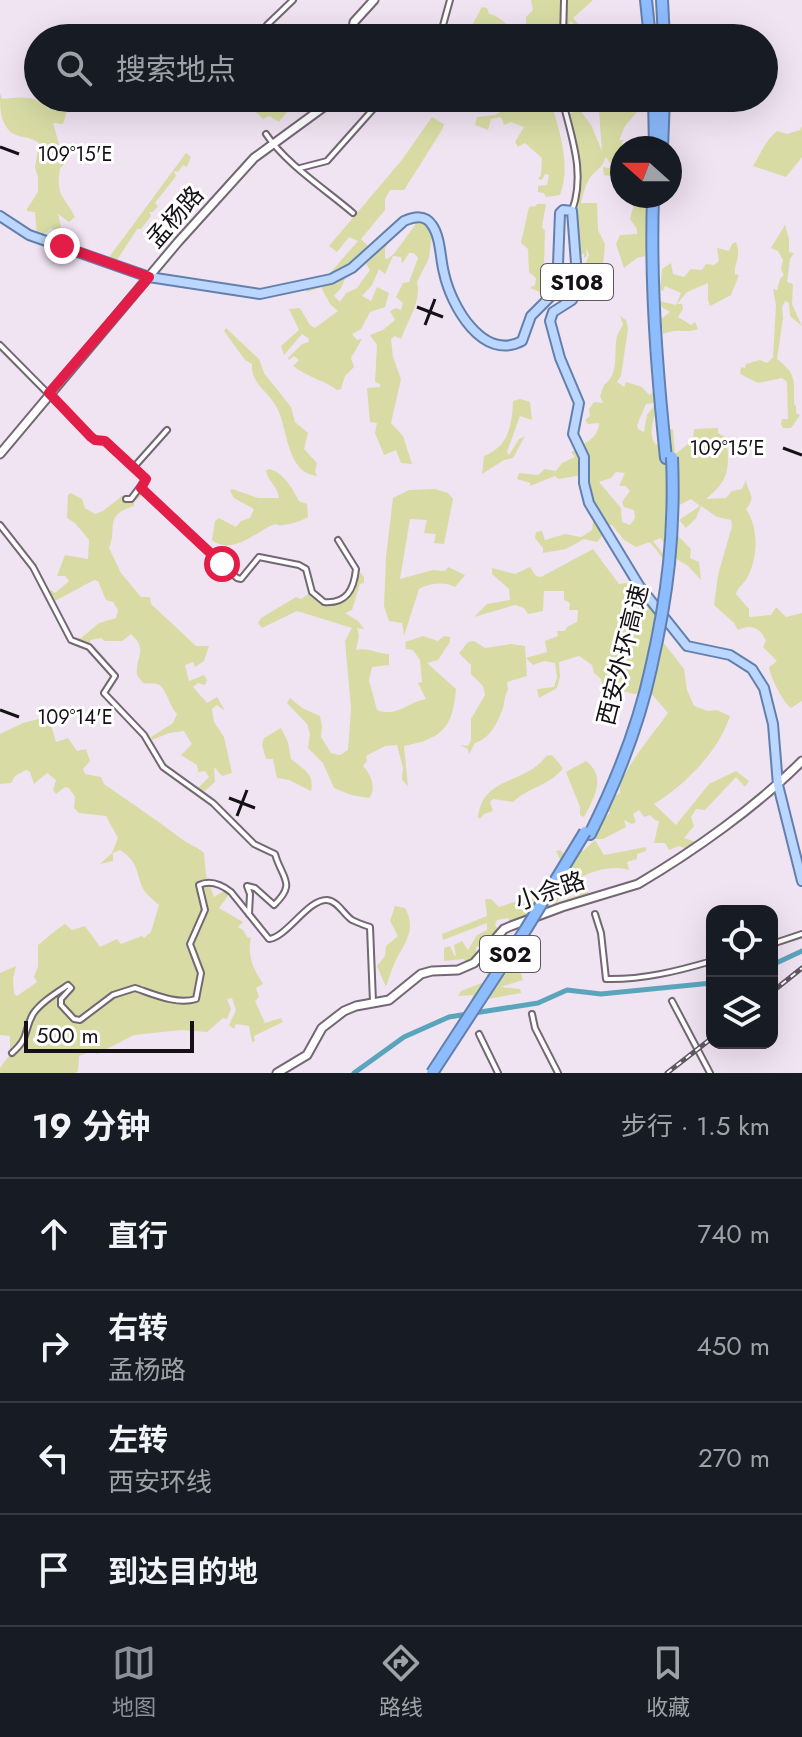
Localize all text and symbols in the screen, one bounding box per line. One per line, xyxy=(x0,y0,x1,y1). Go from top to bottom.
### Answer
search box xyxy=(24,24,778,112)
icon: search xyxy=(52,46,96,90)
text: 搜索地点 xyxy=(116,48,236,91)
north arrow xyxy=(610,136,682,208)
text: 109°15'E xyxy=(37,140,113,169)
street label: 孟杨路 xyxy=(138,178,211,255)
route end xyxy=(44,228,80,264)
road number: S108 xyxy=(541,264,613,300)
text: 109°15'E xyxy=(689,434,765,463)
route start xyxy=(204,546,240,582)
street label: 西安外环高速 xyxy=(588,581,657,729)
text: 109°14'E xyxy=(37,703,113,732)
street label: 小佘路 xyxy=(510,862,590,919)
map controls xyxy=(706,905,778,1049)
button: locate xyxy=(706,905,778,977)
road number: S02 xyxy=(480,936,540,972)
button: layers xyxy=(706,977,778,1049)
scale bar xyxy=(24,1017,194,1053)
text: 500 m xyxy=(36,1019,99,1051)
text: 19 分钟 xyxy=(32,1102,150,1151)
text: 步行 · 1.5 km xyxy=(621,1107,770,1145)
icon: ahead xyxy=(32,1212,76,1256)
text: 直行 xyxy=(108,1214,168,1257)
text: 740 m xyxy=(698,1215,770,1253)
text: 右转 xyxy=(108,1306,168,1349)
icon: right xyxy=(32,1324,76,1368)
text: 450 m xyxy=(696,1327,770,1365)
text: 孟杨路 xyxy=(108,1351,186,1389)
text: 左转 xyxy=(108,1418,168,1461)
icon: left xyxy=(32,1436,76,1480)
text: 270 m xyxy=(698,1439,770,1477)
text: 西安环线 xyxy=(108,1463,212,1501)
icon: arrive xyxy=(32,1548,76,1592)
text: 到达目的地 xyxy=(108,1550,258,1593)
tab: 地图 xyxy=(112,1641,156,1723)
tab: 路线 xyxy=(379,1641,423,1723)
tab: 收藏 xyxy=(646,1641,690,1723)

